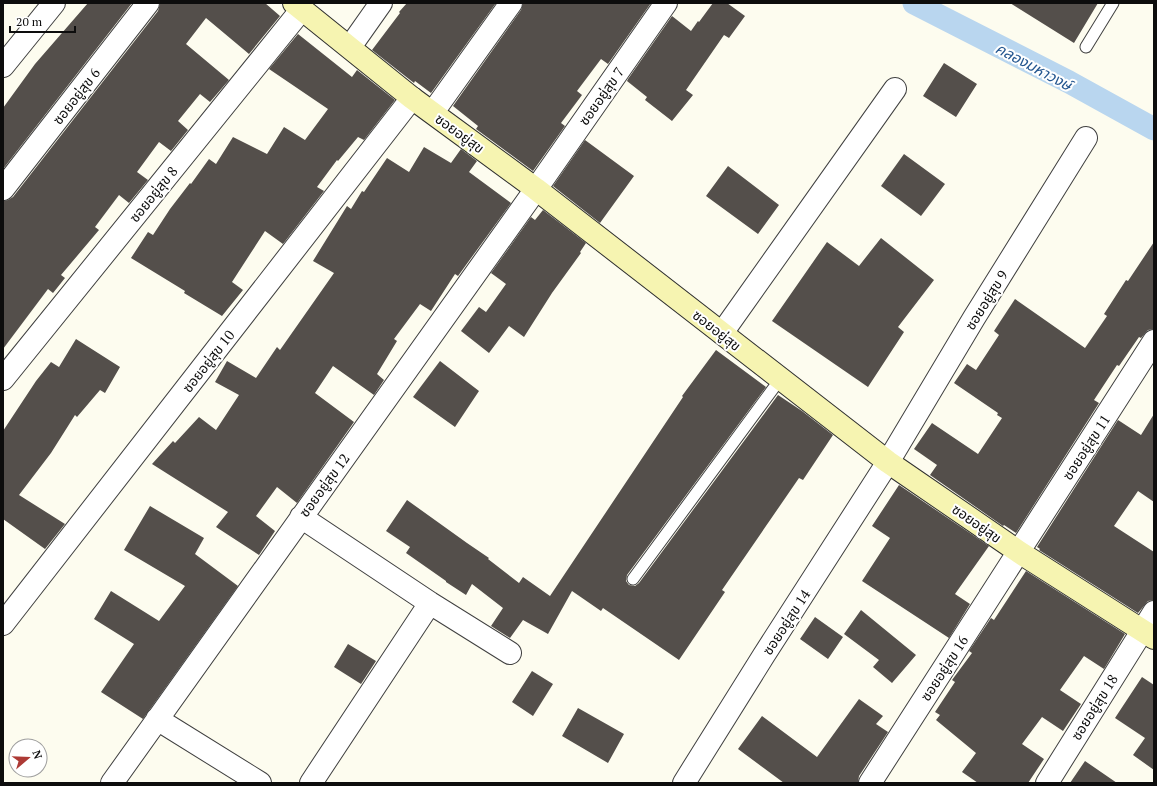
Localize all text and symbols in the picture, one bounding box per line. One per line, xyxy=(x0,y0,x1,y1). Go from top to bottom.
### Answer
scale bar xyxy=(10,8,75,34)
text: 20 m xyxy=(16,14,43,29)
water label: คลองมหาวงษ์ xyxy=(992,38,1078,96)
street label: ซอยอยู่สุข 6 xyxy=(48,63,104,128)
street label: ซอยอยู่สุข 7 xyxy=(574,63,628,129)
street label: ซอยอยู่สุข xyxy=(432,109,488,157)
street label: ซอยอยู่สุข 8 xyxy=(125,162,181,226)
street label: ซอยอยู่สุข 9 xyxy=(960,267,1012,333)
street label: ซอยอยู่สุข xyxy=(689,305,745,355)
street label: ซอยอยู่สุข 10 xyxy=(178,326,238,396)
street label: ซอยอยู่สุข 11 xyxy=(1058,411,1114,483)
street label: ซอยอยู่สุข 12 xyxy=(294,449,354,521)
street label: ซอยอยู่สุข xyxy=(949,499,1005,547)
street label: ซอยอยู่สุข 14 xyxy=(758,585,815,658)
street label: ซอยอยู่สุข 16 xyxy=(916,631,973,704)
street label: ซอยอยู่สุข 18 xyxy=(1066,670,1122,744)
north arrow xyxy=(8,738,48,778)
text: N xyxy=(29,749,46,762)

